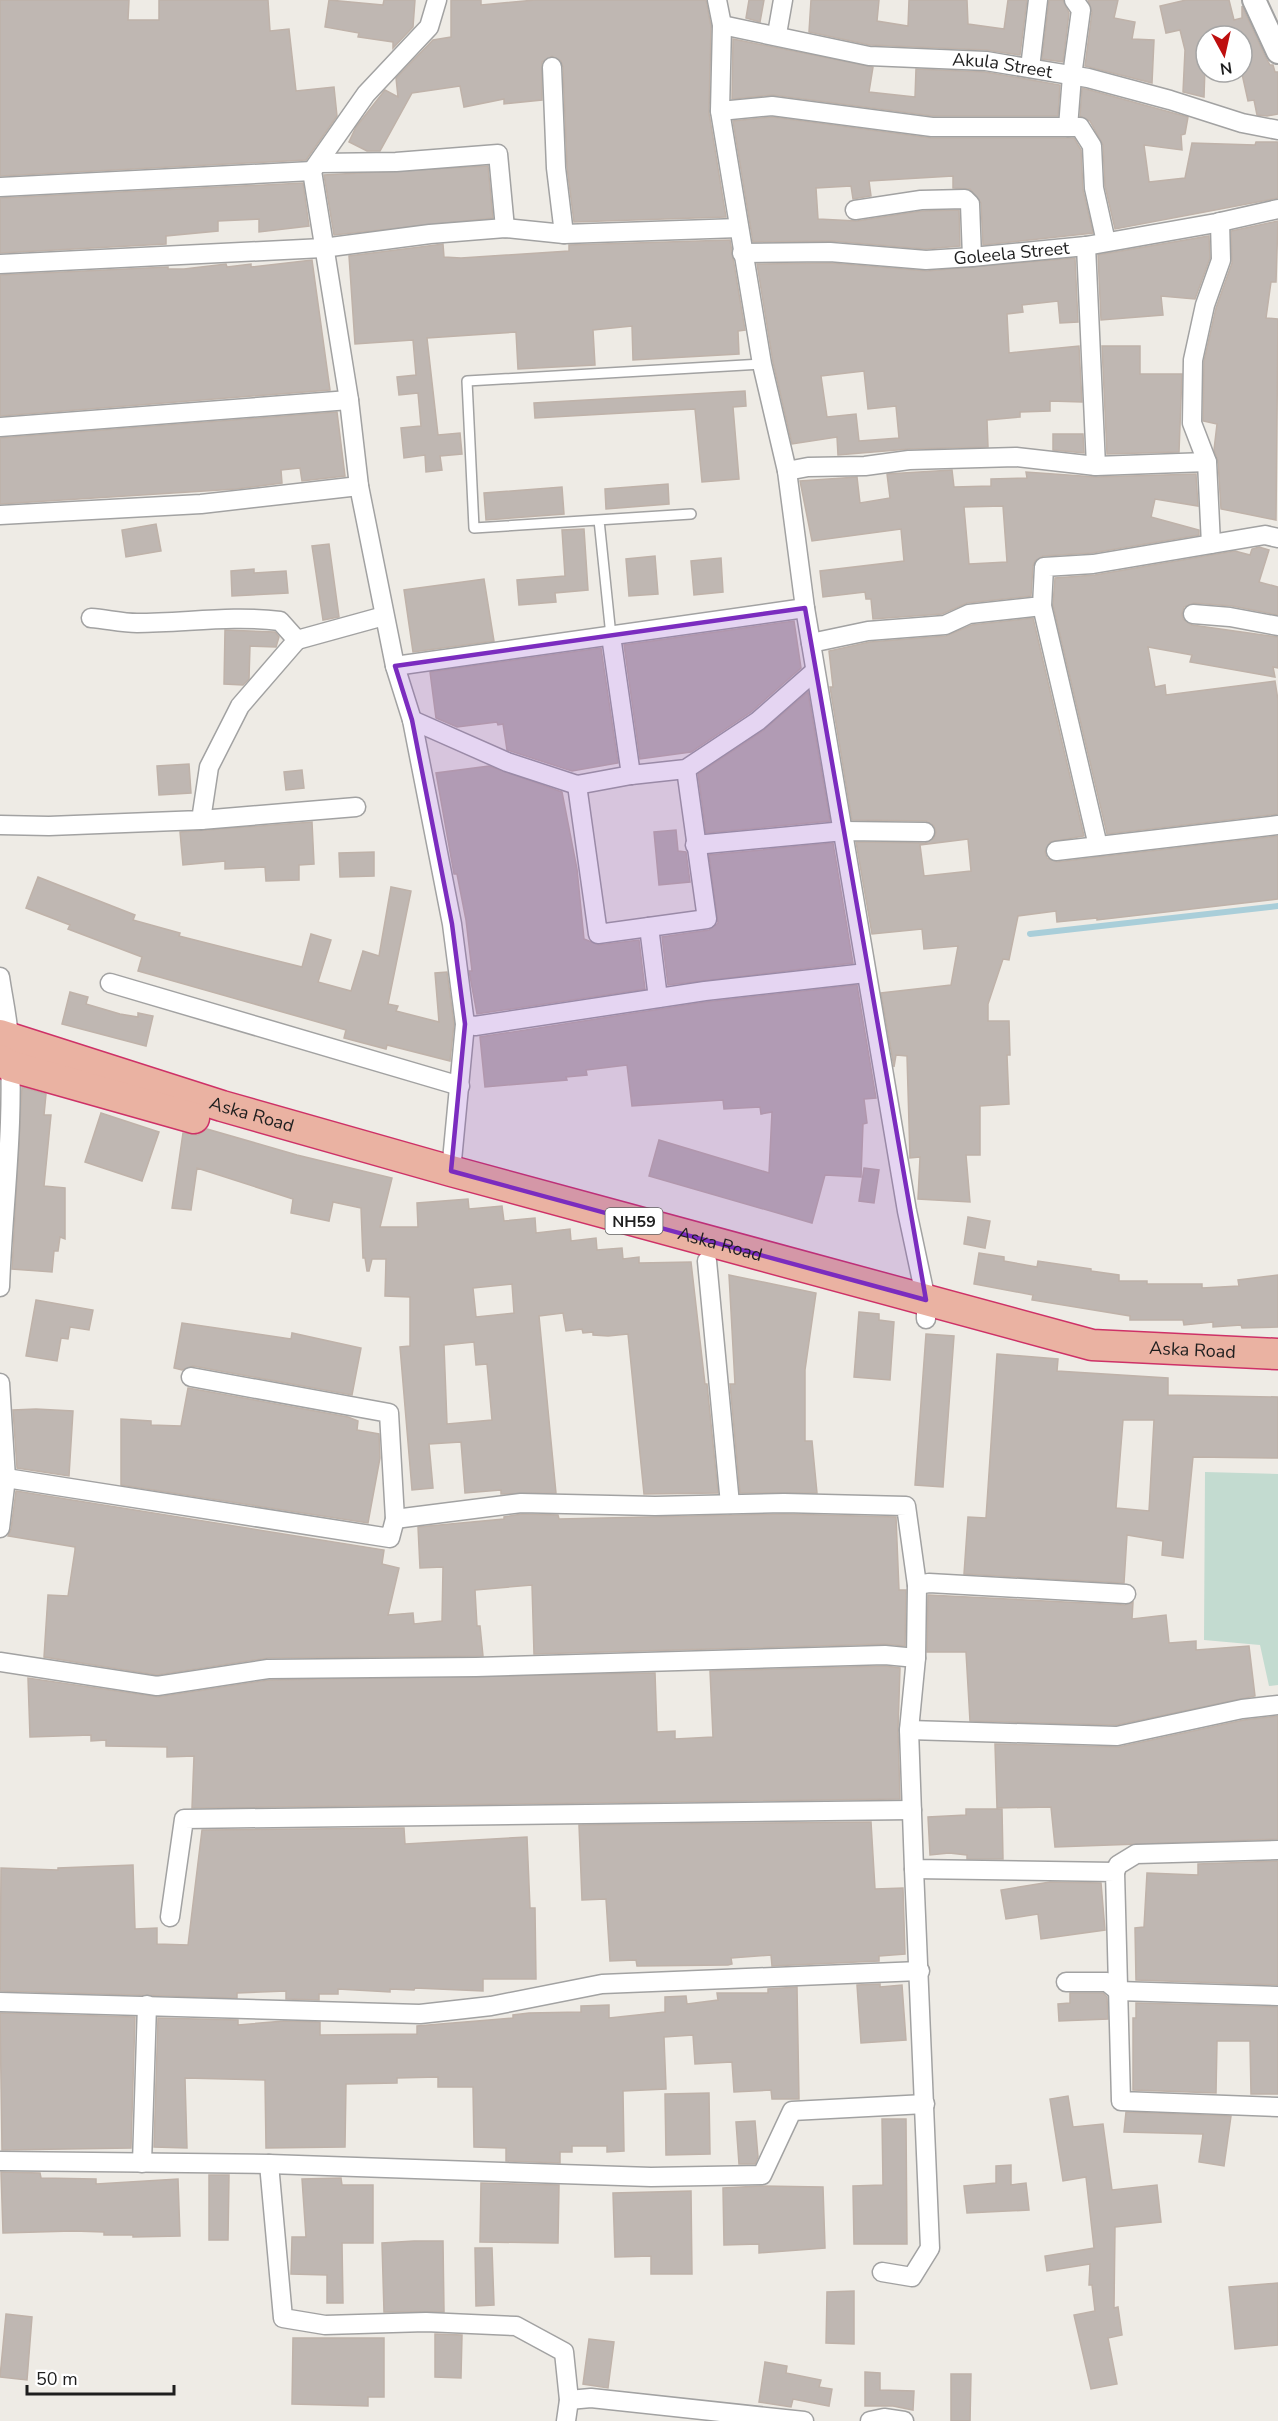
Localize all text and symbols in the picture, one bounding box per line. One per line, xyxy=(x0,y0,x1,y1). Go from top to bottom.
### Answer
north arrow xyxy=(1194,24,1254,84)
street label: Akula Street xyxy=(952,48,1055,84)
text: N xyxy=(1218,56,1233,80)
street label: Goleela Street xyxy=(953,236,1071,270)
street label: Aska Road xyxy=(207,1091,297,1138)
road number: NH59 xyxy=(606,1208,662,1234)
street label: Aska Road xyxy=(675,1221,765,1267)
street label: Aska Road xyxy=(1149,1336,1236,1364)
scale bar xyxy=(27,2358,174,2396)
text: 50 m xyxy=(36,2367,78,2391)

